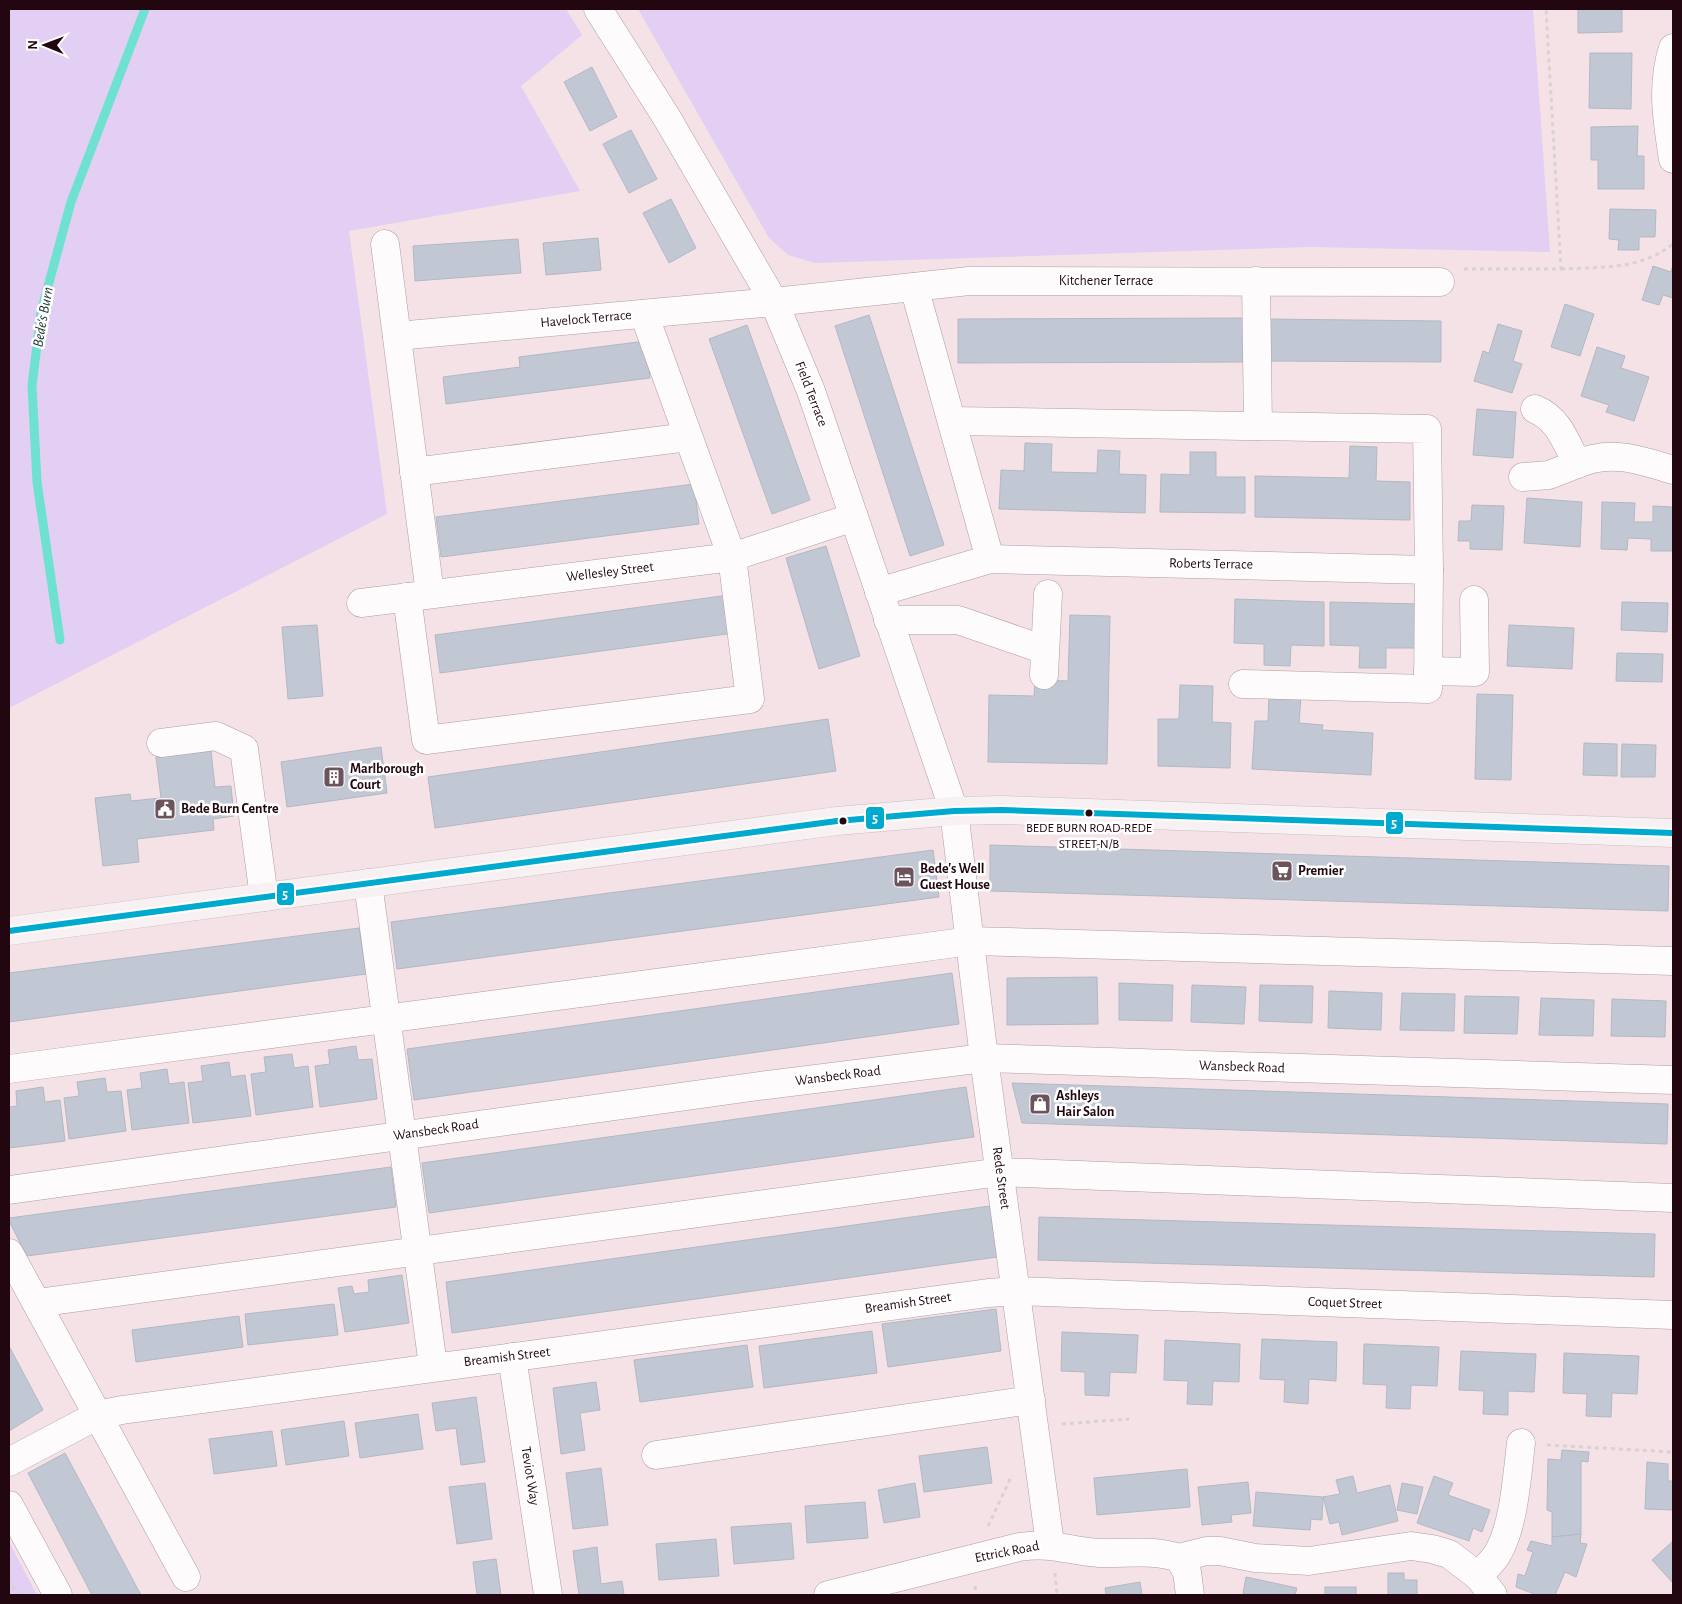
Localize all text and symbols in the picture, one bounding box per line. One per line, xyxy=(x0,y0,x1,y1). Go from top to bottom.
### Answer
north arrow xyxy=(20,20,70,70)
text: N xyxy=(26,40,40,50)
street label: Kitchener Terrace xyxy=(1059,274,1153,288)
water label: Bede's Burn xyxy=(30,286,56,348)
street label: Havelock Terrace xyxy=(540,308,632,330)
street label: Field Terrace xyxy=(792,360,830,428)
street label: Roberts Terrace xyxy=(1169,556,1253,572)
street label: Wellesley Street xyxy=(565,560,655,584)
place label: Marlborough Court xyxy=(350,762,424,792)
building icon: Marlborough Court xyxy=(322,765,346,789)
public building icon: Bede Burn Centre xyxy=(153,797,177,821)
place label: Bede Burn Centre xyxy=(181,802,279,816)
line badge: 5 xyxy=(865,806,885,830)
marker: BEDE BURN ROAD-REDE STREET-N/B xyxy=(1084,808,1094,818)
line badge: 5 xyxy=(1385,811,1404,835)
text: 5 xyxy=(872,812,878,826)
unlabelled marker xyxy=(838,816,848,826)
text: 5 xyxy=(1391,817,1397,831)
place label: BEDE BURN ROAD-REDE STREET-N/B xyxy=(1026,822,1152,851)
supermarket icon: Premier xyxy=(1270,859,1294,883)
place label: Bede's Well Guest House xyxy=(920,862,990,892)
place label: Premier xyxy=(1298,864,1344,878)
hotel icon: Bede's Well Guest House xyxy=(892,865,916,889)
line badge: 5 xyxy=(276,882,295,906)
text: 5 xyxy=(282,888,288,902)
street label: Wansbeck Road xyxy=(1199,1059,1285,1075)
street label: Wansbeck Road xyxy=(794,1064,882,1088)
place label: Ashleys Hair Salon xyxy=(1056,1089,1114,1119)
shop icon: Ashleys Hair Salon xyxy=(1028,1092,1052,1116)
street label: Wansbeck Road xyxy=(392,1117,480,1143)
street label: Rede Street xyxy=(990,1146,1012,1211)
street label: Breamish Street xyxy=(864,1290,953,1316)
street label: Coquet Street xyxy=(1308,1295,1383,1311)
street label: Breamish Street xyxy=(463,1345,552,1369)
street label: Teviot Way xyxy=(518,1446,542,1506)
street label: Ettrick Road xyxy=(974,1539,1040,1565)

